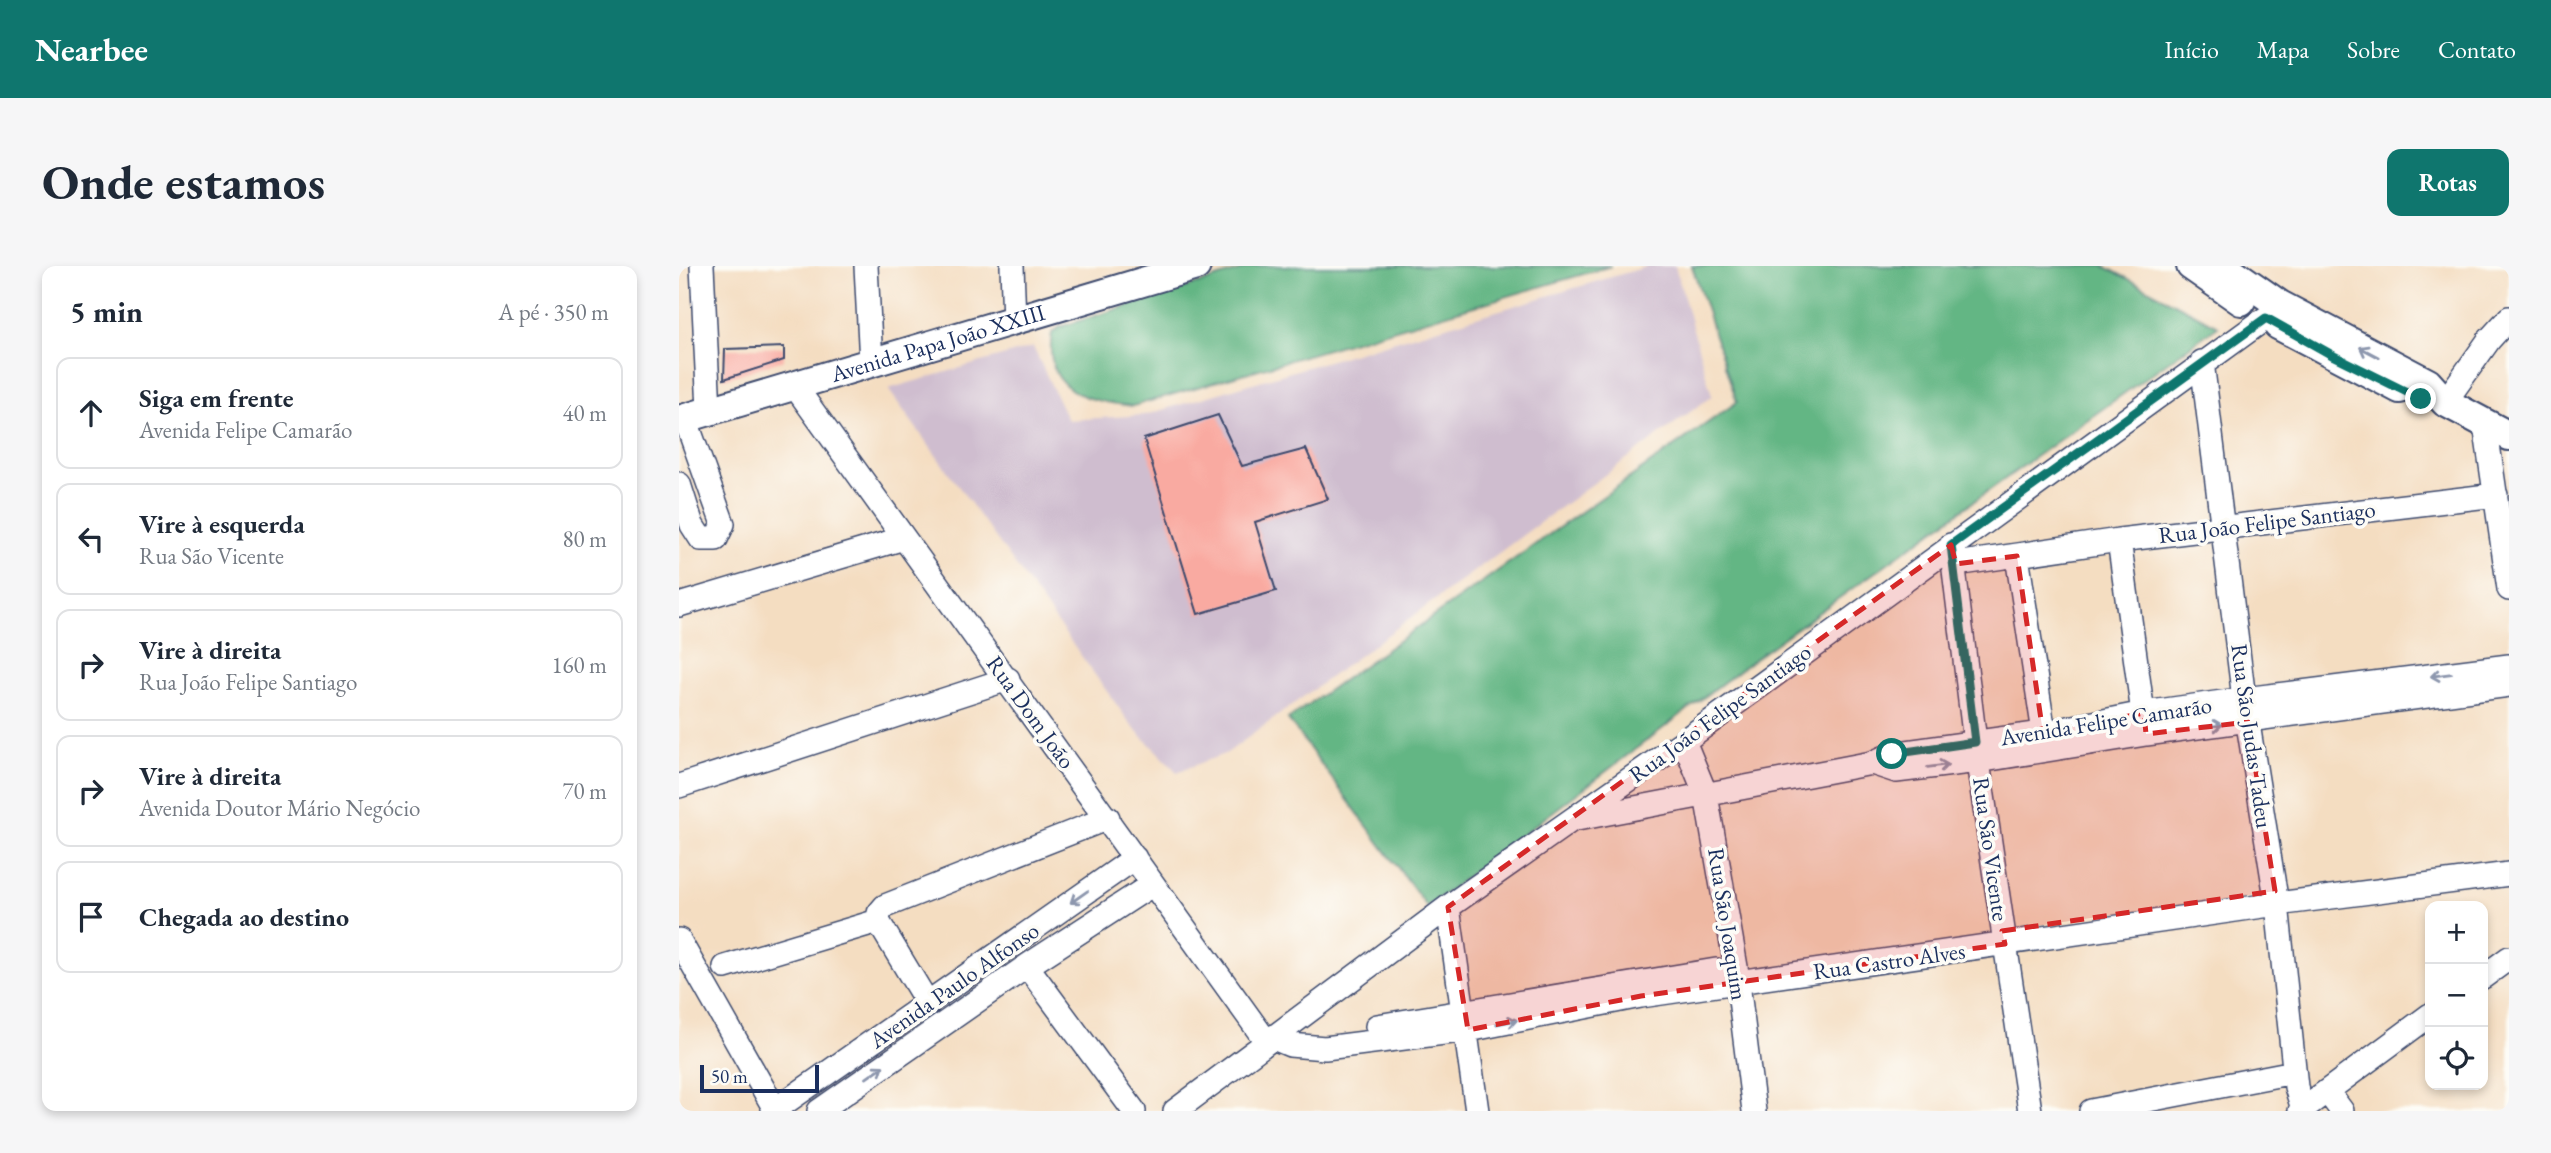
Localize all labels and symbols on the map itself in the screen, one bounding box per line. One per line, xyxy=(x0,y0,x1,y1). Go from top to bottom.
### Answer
street label: Avenida Papa João XXIII xyxy=(826,297,1049,389)
one-way arrow xyxy=(2359,344,2380,358)
route end xyxy=(2405,383,2436,414)
street label: Rua João Felipe Santiago xyxy=(2157,494,2377,550)
street label: Rua João Felipe Santiago xyxy=(1623,637,1817,789)
street label: Rua São Judas Tadeu xyxy=(2224,642,2280,830)
street label: Rua Dom João xyxy=(980,649,1082,775)
one-way arrow xyxy=(2430,668,2453,681)
street label: Avenida Felipe Camarão xyxy=(1997,689,2214,753)
one-way arrow xyxy=(2200,719,2223,732)
route start xyxy=(1876,738,1907,769)
one-way arrow xyxy=(1927,759,1949,772)
street label: Rua São Vicente xyxy=(1966,775,2016,923)
street label: Rua São Joaquim xyxy=(1701,846,1755,1002)
one-way arrow xyxy=(1070,890,1089,904)
street label: Avenida Paulo Alfonso xyxy=(862,915,1045,1055)
street label: Rua Castro Alves xyxy=(1811,935,1967,987)
one-way arrow xyxy=(1495,1015,1518,1029)
scale bar xyxy=(700,1062,819,1094)
one-way arrow xyxy=(865,1065,884,1079)

